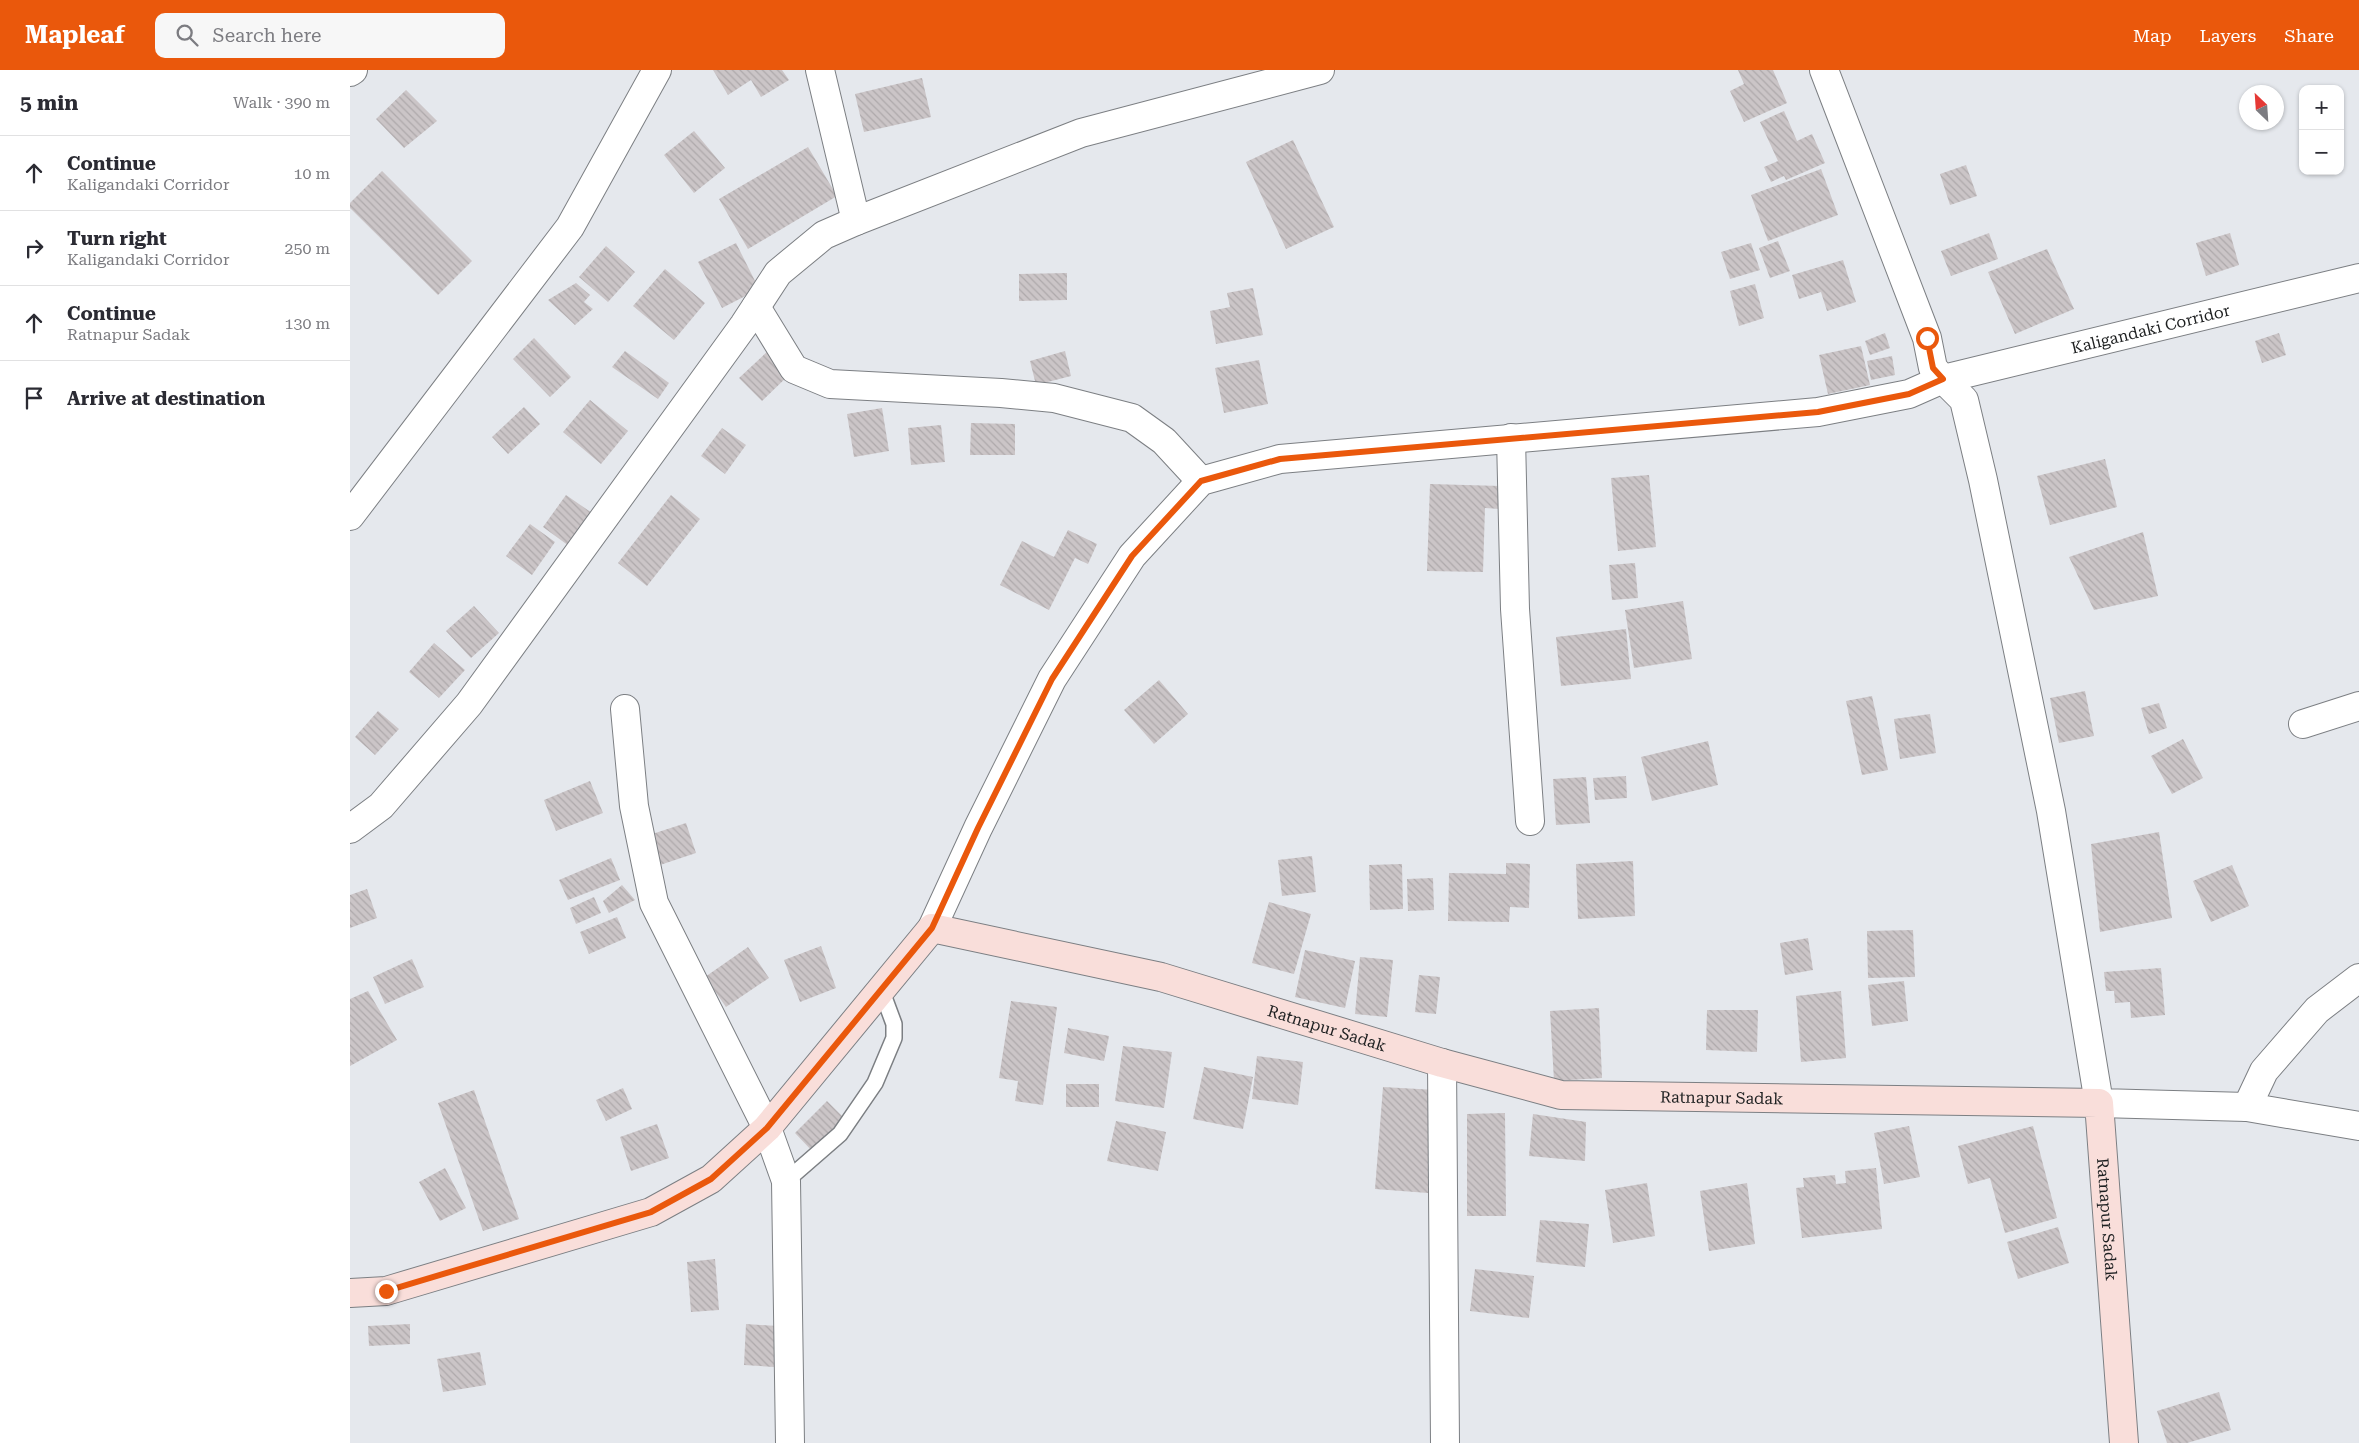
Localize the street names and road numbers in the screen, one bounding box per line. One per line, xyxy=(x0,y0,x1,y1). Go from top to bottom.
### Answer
street label: Kaligandaki Corridor xyxy=(2069,301,2232,358)
street label: Ratnapur Sadak xyxy=(1265,1001,1389,1055)
street label: Ratnapur Sadak xyxy=(1660,1087,1783,1108)
street label: Ratnapur Sadak xyxy=(2093,1157,2121,1281)

